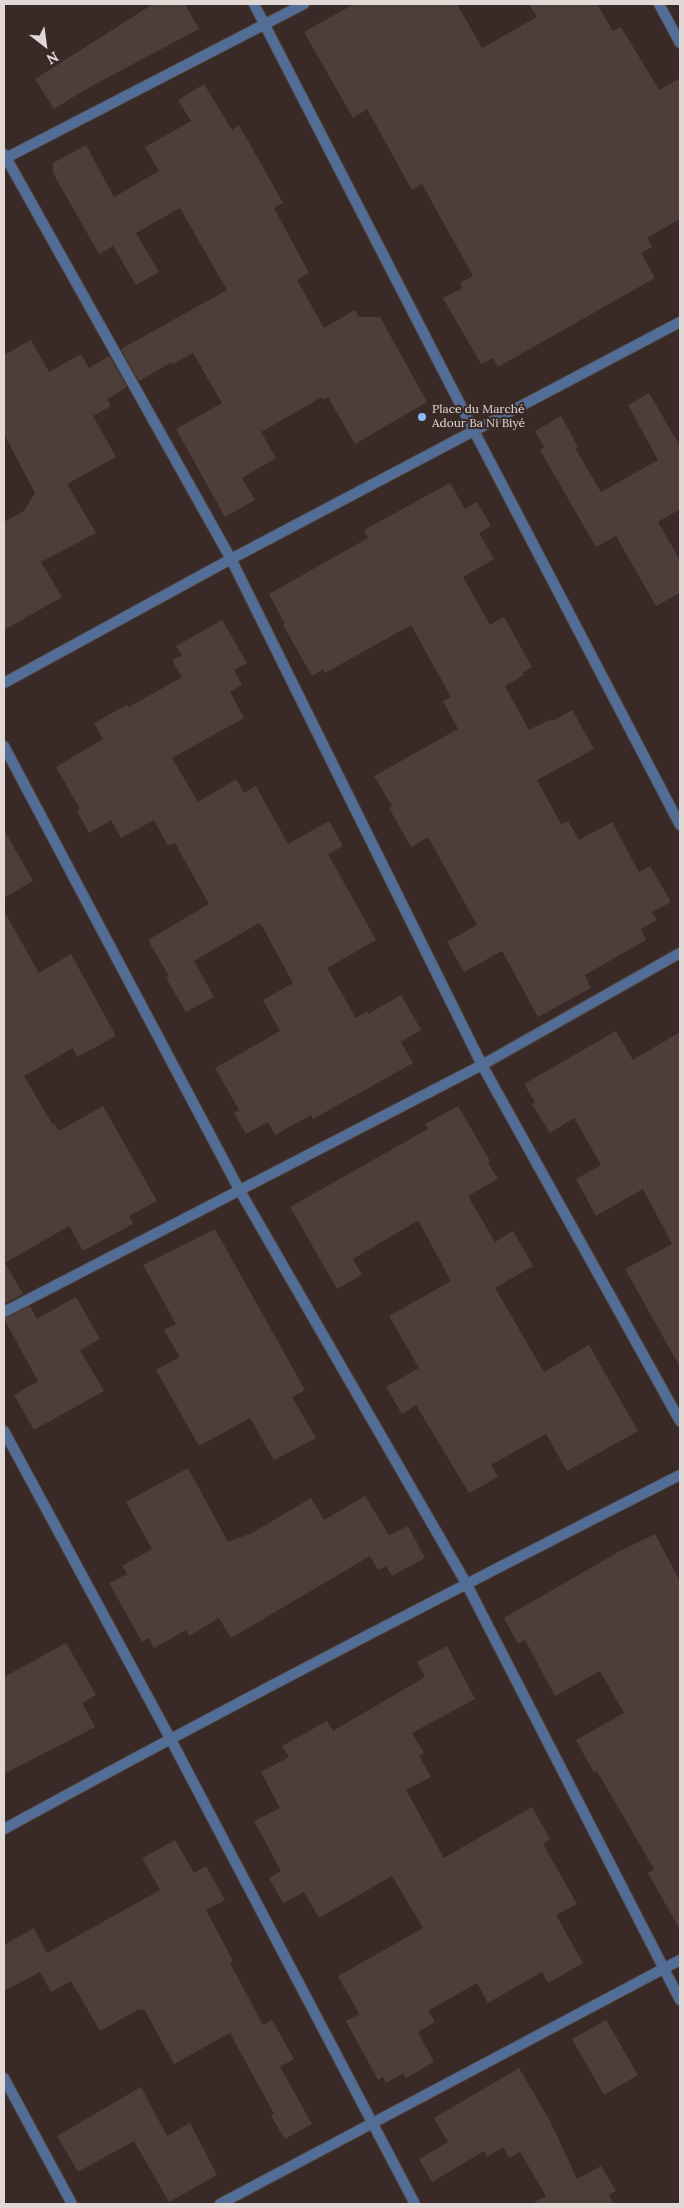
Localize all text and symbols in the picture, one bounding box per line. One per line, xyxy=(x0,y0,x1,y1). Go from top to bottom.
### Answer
north arrow xyxy=(20,20,70,70)
text: N xyxy=(43,47,62,68)
place label: Place du Marché Adour Ba Ni Biyé xyxy=(432,403,525,431)
marker: Place du Marché Adour Ba Ni Biyé xyxy=(416,411,428,423)

